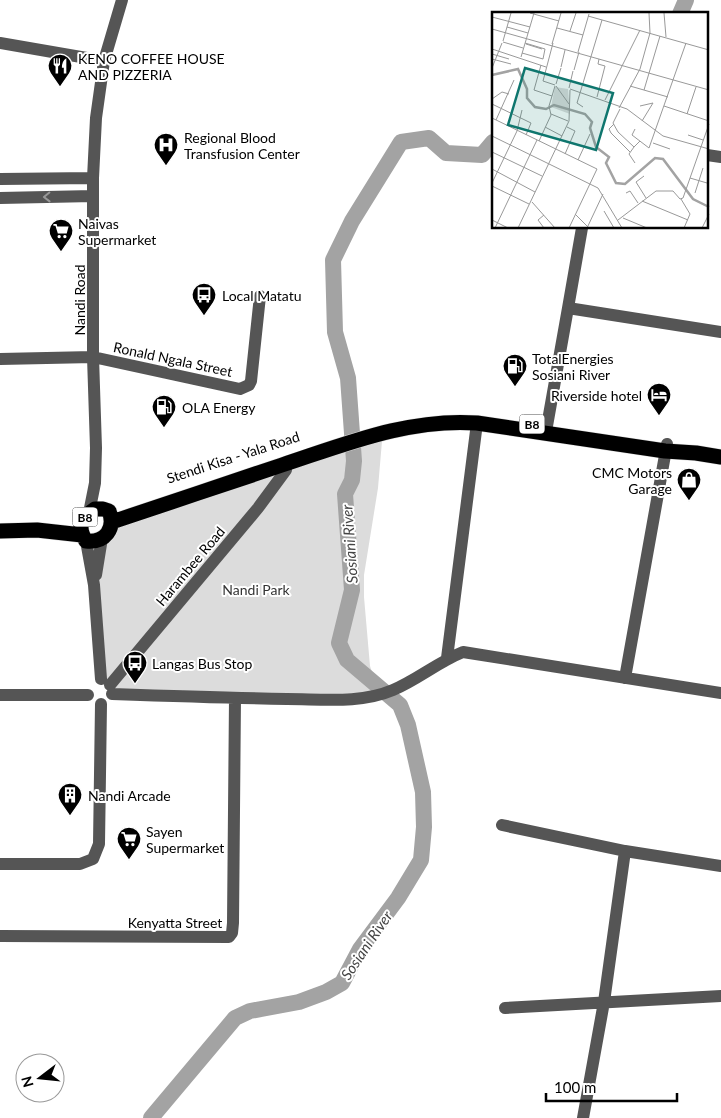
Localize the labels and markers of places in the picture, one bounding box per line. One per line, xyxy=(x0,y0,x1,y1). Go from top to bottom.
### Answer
place label: KENO COFFEE HOUSE AND PIZZERIA xyxy=(78,50,225,83)
restaurant icon: KENO COFFEE HOUSE AND PIZZERIA xyxy=(47,53,73,87)
place label: Regional Blood Transfusion Center xyxy=(184,129,300,162)
hospital icon: Regional Blood Transfusion Center xyxy=(153,132,179,166)
place label: Naivas Supermarket xyxy=(78,215,156,248)
supermarket icon: Naivas Supermarket xyxy=(48,218,74,252)
bus stop icon: Local Matatu xyxy=(191,282,217,316)
place label: Local Matatu xyxy=(222,287,302,304)
place label: TotalEnergies Sosiani River xyxy=(532,350,614,383)
fuel station icon: TotalEnergies Sosiani River xyxy=(502,353,528,387)
hotel icon: Riverside hotel xyxy=(646,382,672,416)
place label: Riverside hotel xyxy=(551,387,642,404)
fuel station icon: OLA Energy xyxy=(151,394,177,428)
place label: OLA Energy xyxy=(182,399,256,416)
place label: CMC Motors Garage xyxy=(592,464,672,497)
shop icon: CMC Motors Garage xyxy=(676,467,702,501)
bus stop icon: Langas Bus Stop xyxy=(122,650,148,684)
place label: Langas Bus Stop xyxy=(152,655,252,672)
building icon: Nandi Arcade xyxy=(57,782,83,816)
place label: Nandi Arcade xyxy=(88,787,171,804)
place label: Sayen Supermarket xyxy=(146,823,224,856)
supermarket icon: Sayen Supermarket xyxy=(116,826,142,860)

